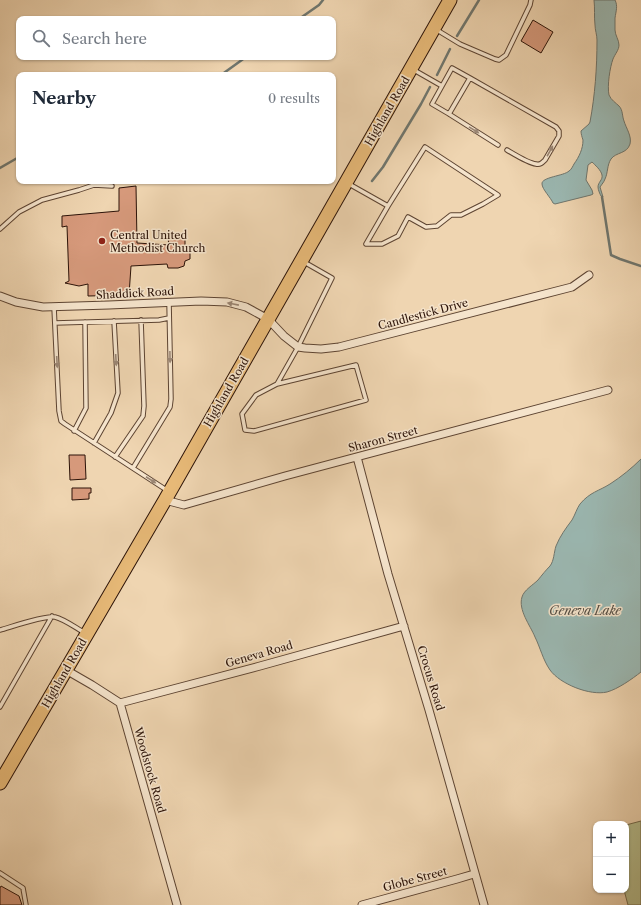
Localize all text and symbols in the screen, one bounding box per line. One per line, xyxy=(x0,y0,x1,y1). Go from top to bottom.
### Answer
search box xyxy=(16,16,336,60)
icon: search xyxy=(30,27,52,49)
text: Search here xyxy=(62,29,147,48)
street label: Highland Road xyxy=(361,73,413,148)
text: Nearby xyxy=(32,88,96,108)
text: 0 results xyxy=(268,90,320,106)
one-way arrow xyxy=(468,126,480,133)
one-way arrow xyxy=(546,145,553,157)
place label: Central United Methodist Church xyxy=(110,228,206,255)
marker: Central United Methodist Church xyxy=(97,236,107,246)
street label: Shaddick Road xyxy=(96,284,175,302)
street label: Candlestick Drive xyxy=(376,295,470,333)
one-way arrow xyxy=(227,300,239,306)
one-way arrow xyxy=(167,351,173,364)
one-way arrow xyxy=(113,354,119,367)
street label: Highland Road xyxy=(200,354,252,429)
one-way arrow xyxy=(54,356,60,369)
street label: Sharon Street xyxy=(347,423,419,455)
one-way arrow xyxy=(146,476,156,484)
water label: Geneva Lake xyxy=(549,603,622,618)
street label: Highland Road xyxy=(38,635,90,710)
street label: Geneva Road xyxy=(224,638,295,670)
street label: Crocus Road xyxy=(414,644,448,712)
street label: Woodstock Road xyxy=(131,724,169,815)
map controls xyxy=(593,821,629,893)
button: + xyxy=(593,821,629,857)
button: − xyxy=(593,857,629,893)
street label: Globe Street xyxy=(381,864,449,894)

